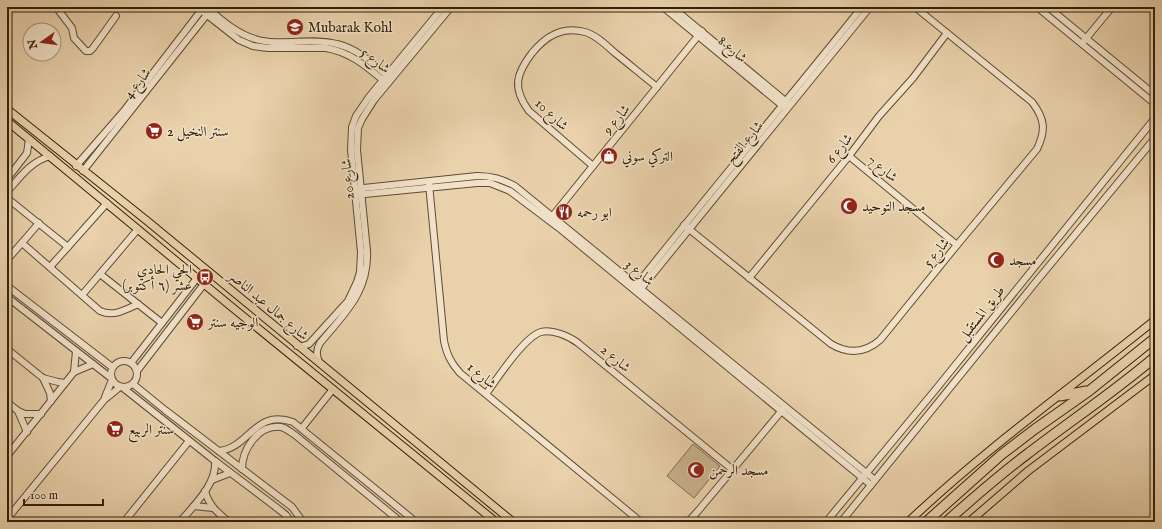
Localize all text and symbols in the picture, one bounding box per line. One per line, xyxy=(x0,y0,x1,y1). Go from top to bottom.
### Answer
school or university icon: Mubarak Kohl xyxy=(285,17,305,37)
place label: Mubarak Kohl xyxy=(308,19,393,37)
north arrow xyxy=(22,22,62,62)
street label: شارع 8 xyxy=(713,32,751,69)
text: N xyxy=(25,37,41,51)
street label: شارع 5 xyxy=(356,44,394,79)
street label: شارع 4 xyxy=(120,65,157,104)
street label: شارع 10 xyxy=(529,95,572,136)
street label: شارع 9 xyxy=(599,101,636,140)
street label: شارع الفتح xyxy=(722,117,770,170)
supermarket icon: سنتر النخيل 2 xyxy=(144,121,164,141)
place label: سنتر النخيل 2 xyxy=(167,123,229,142)
street label: شارع 6 xyxy=(822,130,859,169)
shop icon: التركي سوني xyxy=(599,146,619,166)
place label: التركي سوني xyxy=(622,147,673,168)
street label: شارع 7 xyxy=(862,151,901,188)
street label: شارع 20 xyxy=(337,158,361,200)
mosque icon: مسجد التوحيد xyxy=(839,196,859,216)
place label: مسجد التوحيد xyxy=(862,198,925,216)
restaurant icon: ابو رحمه xyxy=(554,202,574,222)
place label: ابو رحمه xyxy=(577,204,612,222)
street label: شارع 5 xyxy=(920,234,956,272)
mosque icon: مسجد xyxy=(986,250,1006,270)
place label: مسجد xyxy=(1009,252,1036,270)
street label: شارع 3 xyxy=(620,256,658,292)
place label: الحي الحادي عشر (٦ أكتوبر) xyxy=(122,261,192,295)
street label: شارع جمال عبد الناصر xyxy=(222,266,312,346)
bus stop icon: الحي الحادي عشر (٦ أكتوبر) xyxy=(195,267,215,287)
street label: طريق المستقبل xyxy=(954,282,1010,346)
supermarket icon: الوجيه سنتر xyxy=(185,312,205,332)
place label: الوجيه سنتر xyxy=(206,314,258,332)
street label: شارع 2 xyxy=(595,341,634,378)
street label: شارع 1 xyxy=(462,358,500,395)
supermarket icon: سنتر الربيع xyxy=(105,419,125,439)
place label: سنتر الربيع xyxy=(128,421,174,443)
mosque icon: مسجد الرحمن xyxy=(686,460,706,480)
place label: مسجد الرحمن xyxy=(709,462,769,480)
scale bar xyxy=(24,481,103,507)
text: 100 m xyxy=(30,488,58,503)

